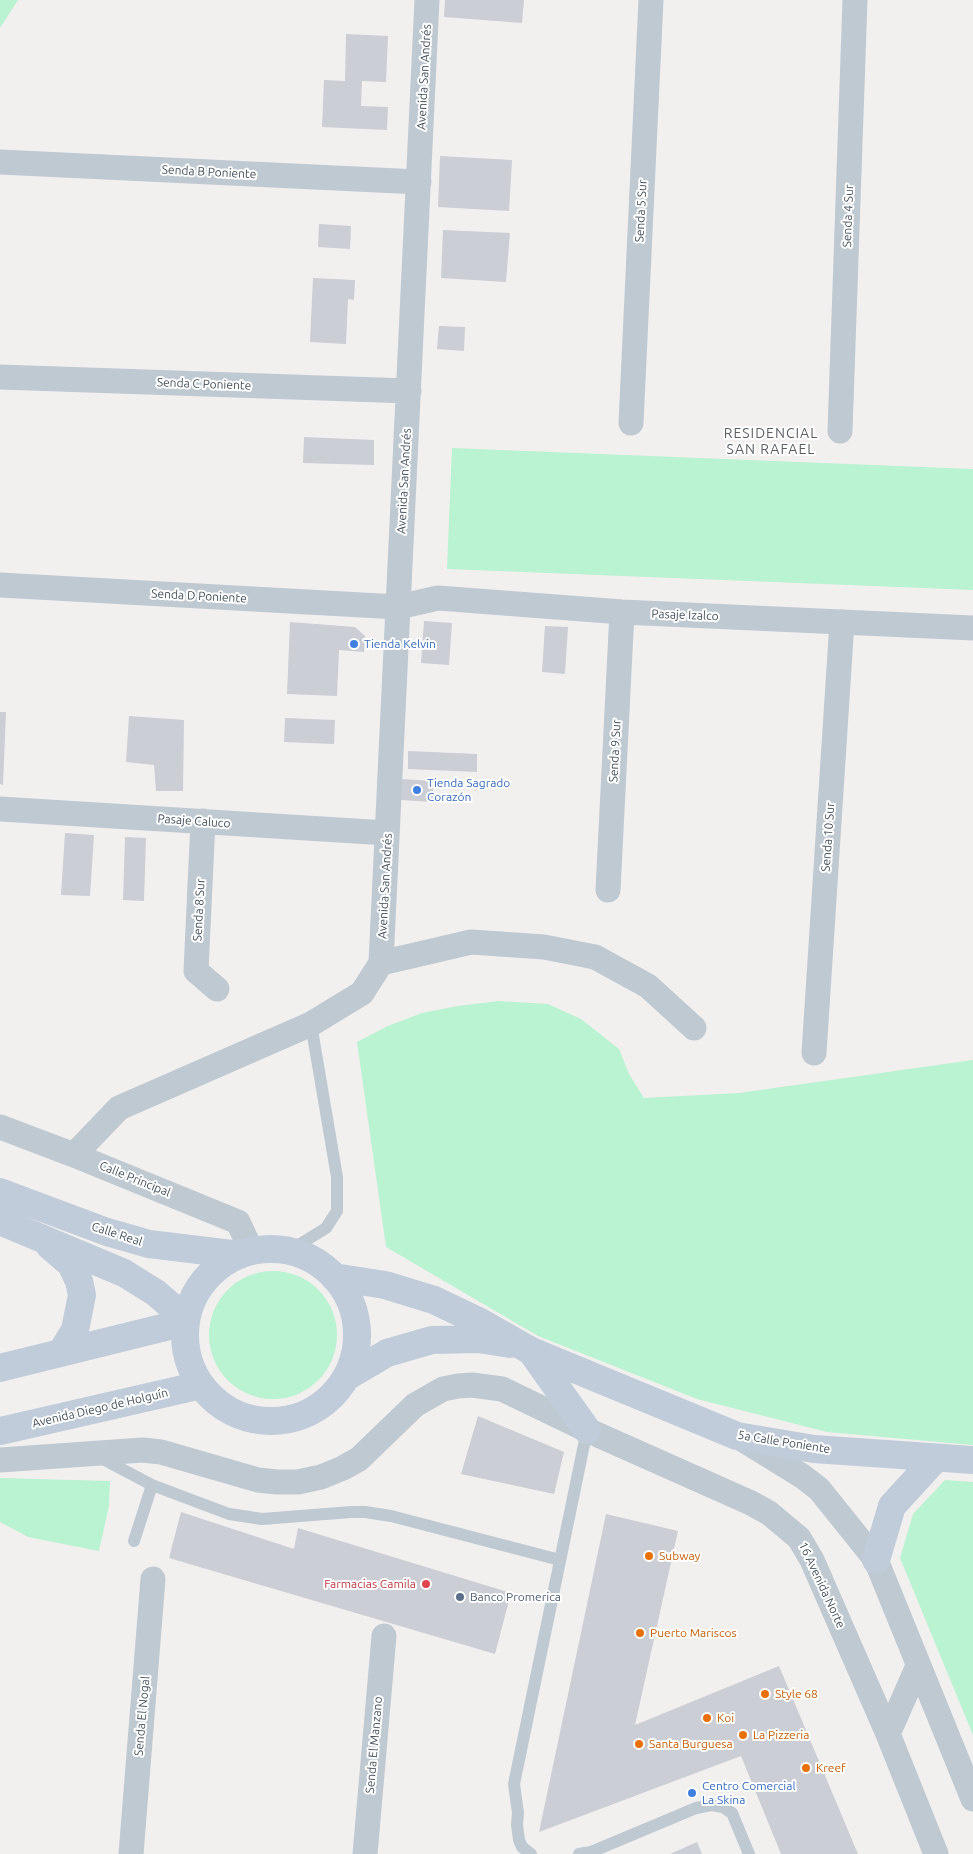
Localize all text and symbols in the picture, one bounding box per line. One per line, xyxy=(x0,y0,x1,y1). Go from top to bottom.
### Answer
street label: Avenida San Andrés xyxy=(414,24,434,130)
street label: Senda B Poniente xyxy=(161,162,257,182)
street label: Senda 5 Sur xyxy=(632,179,650,243)
street label: Senda 4 Sur xyxy=(840,184,856,248)
street label: Senda C Poniente xyxy=(157,375,251,393)
district label: RESIDENCIAL SAN RAFAEL xyxy=(722,425,820,458)
street label: Avenida San Andrés xyxy=(394,428,414,534)
street label: Senda D Poniente xyxy=(151,586,247,606)
street label: Pasaje Izalco xyxy=(651,607,719,623)
place label: Tienda Kelvin xyxy=(364,637,436,651)
marker: Tienda Kelvin xyxy=(348,638,360,650)
street label: Senda 9 Sur xyxy=(606,719,624,783)
place label: Tienda Sagrado Corazón xyxy=(427,776,510,804)
marker: Tienda Sagrado Corazón xyxy=(411,784,423,796)
street label: Senda 10 Sur xyxy=(818,802,838,872)
street label: Pasaje Caluco xyxy=(157,811,231,831)
street label: Avenida San Andrés xyxy=(375,833,395,939)
street label: Senda 8 Sur xyxy=(190,878,208,942)
street label: Calle Principal xyxy=(97,1158,173,1200)
street label: Calle Real xyxy=(90,1219,144,1249)
street label: Avenida Diego de Holguín xyxy=(31,1385,169,1431)
street label: 5a Calle Poniente xyxy=(737,1428,831,1456)
street label: 16 Avenida Norte xyxy=(796,1540,848,1630)
place label: Subway xyxy=(659,1549,700,1563)
marker: Subway xyxy=(643,1550,655,1562)
place label: Farmacias Camila xyxy=(324,1577,416,1591)
marker: Farmacias Camila xyxy=(420,1578,432,1590)
place label: Banco Promerica xyxy=(470,1590,561,1604)
marker: Banco Promerica xyxy=(454,1591,466,1603)
place label: Puerto Mariscos xyxy=(650,1626,737,1640)
marker: Puerto Mariscos xyxy=(634,1627,646,1639)
street label: Senda El Nogal xyxy=(131,1675,153,1757)
place label: Style 68 xyxy=(775,1687,818,1701)
marker: Style 68 xyxy=(759,1688,771,1700)
street label: Senda El Manzano xyxy=(363,1696,385,1794)
place label: Koi xyxy=(717,1711,734,1725)
marker: Koi xyxy=(701,1712,713,1724)
place label: La Pizzeria xyxy=(753,1728,809,1742)
marker: La Pizzeria xyxy=(737,1729,749,1741)
place label: Santa Burguesa xyxy=(649,1737,733,1751)
marker: Santa Burguesa xyxy=(633,1738,645,1750)
place label: Kreef xyxy=(816,1761,846,1775)
marker: Kreef xyxy=(800,1762,812,1774)
place label: Centro Comercial La Skina xyxy=(702,1779,796,1807)
marker: Centro Comercial La Skina xyxy=(686,1787,698,1799)

